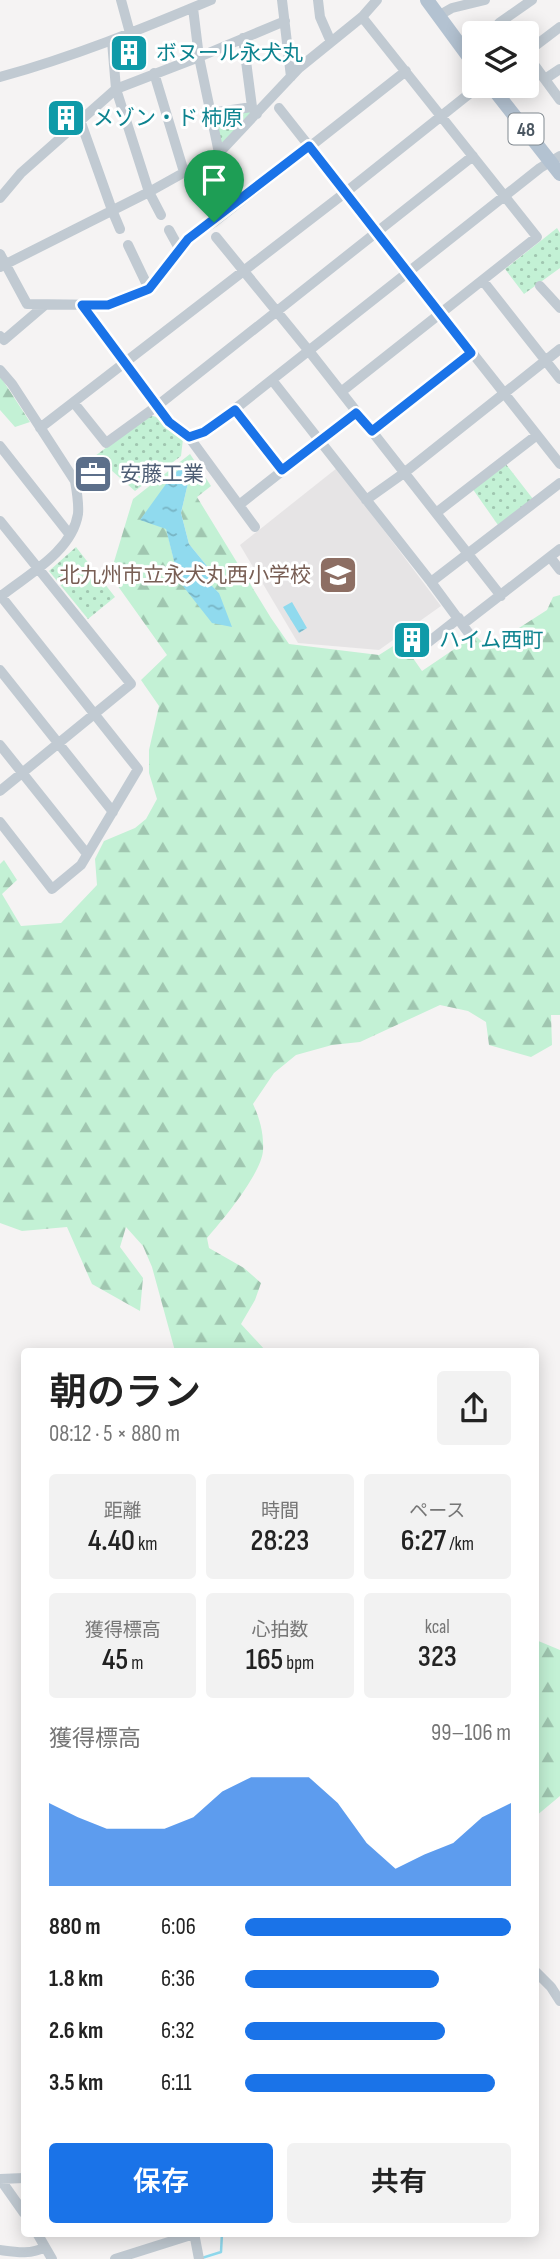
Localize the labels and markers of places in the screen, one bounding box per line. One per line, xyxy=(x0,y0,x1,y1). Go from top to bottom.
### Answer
building icon: ボヌール永犬丸 xyxy=(108,32,150,74)
place label: ボヌール永犬丸 xyxy=(156,41,303,66)
building icon: メゾン・ド 柿原 xyxy=(45,97,87,139)
place label: メゾン・ド 柿原 xyxy=(93,106,243,131)
pin xyxy=(184,150,244,222)
office icon: 安藤工業 xyxy=(72,453,114,495)
place label: 安藤工業 xyxy=(120,462,204,487)
school or university icon: 北九州市立永犬丸西小学校 xyxy=(317,554,359,596)
place label: 北九州市立永犬丸西小学校 xyxy=(59,563,311,588)
building icon: ハイム西町 xyxy=(391,619,433,661)
place label: ハイム西町 xyxy=(439,628,543,653)

